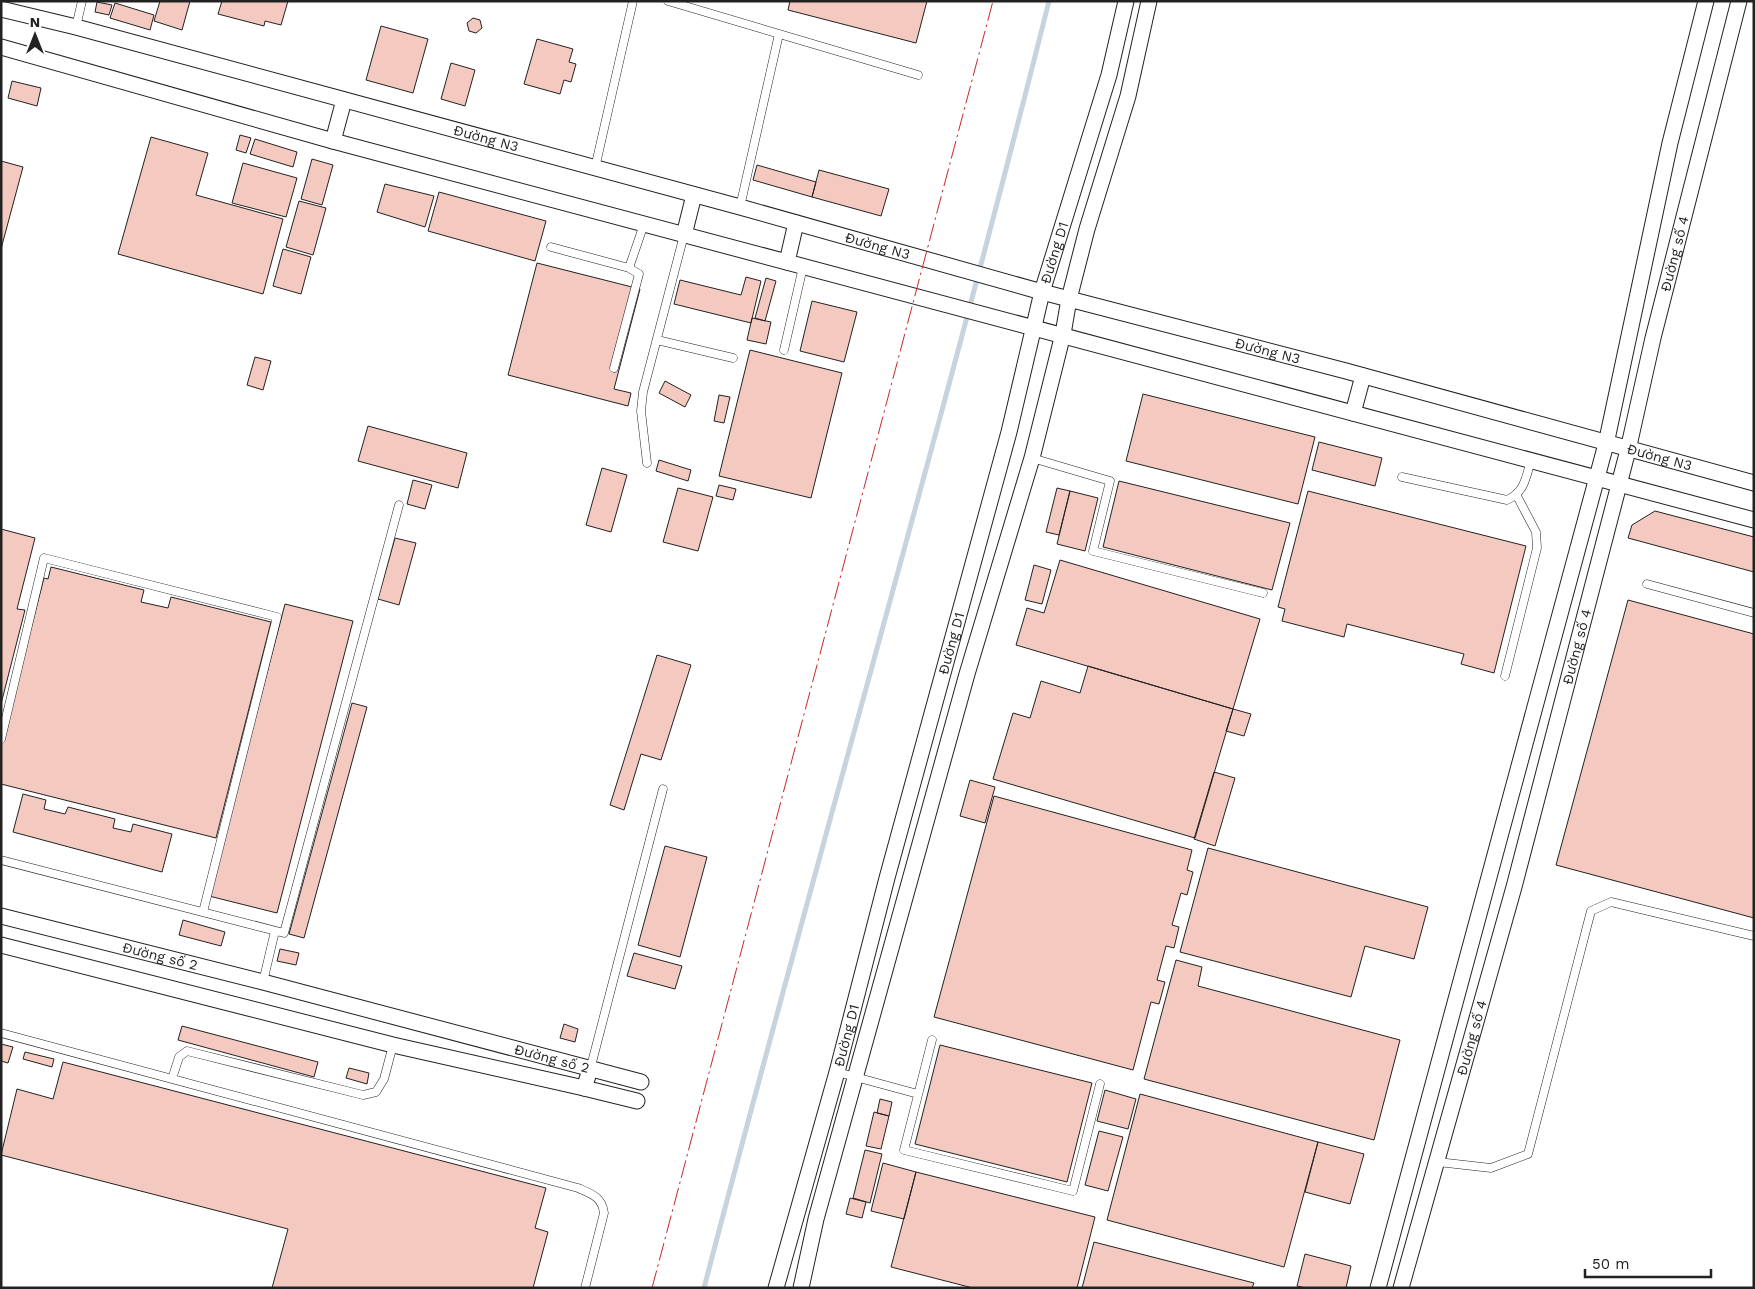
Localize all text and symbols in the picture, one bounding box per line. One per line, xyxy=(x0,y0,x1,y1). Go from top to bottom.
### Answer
north arrow xyxy=(10,10,60,60)
text: N xyxy=(30,14,40,30)
street label: Đường N3 xyxy=(452,122,520,155)
street label: Đường số 4 xyxy=(1657,214,1692,293)
street label: Đường D1 xyxy=(1037,220,1071,286)
street label: Đường N3 xyxy=(843,229,912,262)
street label: Đường N3 xyxy=(1233,335,1302,367)
street label: Đường N3 xyxy=(1625,441,1694,474)
street label: Đường số 4 xyxy=(1559,607,1594,686)
street label: Đường D1 xyxy=(935,610,967,676)
street label: Đường số 2 xyxy=(121,939,199,973)
street label: Đường số 4 xyxy=(1453,998,1490,1077)
street label: Đường D1 xyxy=(831,1003,862,1069)
street label: Đường số 2 xyxy=(513,1041,591,1076)
scale bar xyxy=(1585,1246,1711,1278)
text: 50 m xyxy=(1592,1255,1629,1273)

